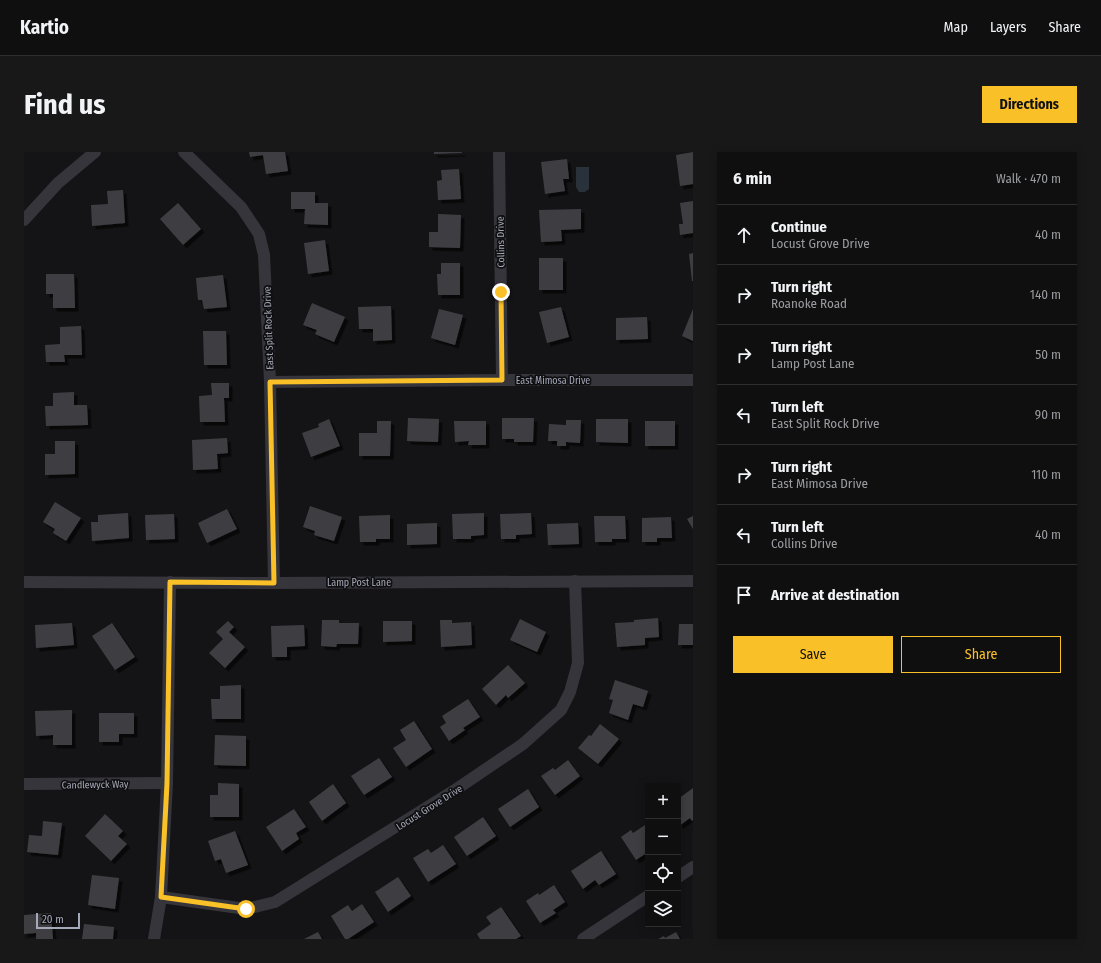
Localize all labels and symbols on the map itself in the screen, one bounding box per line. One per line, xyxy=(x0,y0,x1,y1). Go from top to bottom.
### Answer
street label: Collins Drive xyxy=(495,216,507,268)
route end xyxy=(492,283,510,301)
street label: East Split Rock Drive xyxy=(262,286,276,370)
street label: East Mimosa Drive xyxy=(516,375,590,387)
street label: Lamp Post Lane xyxy=(327,577,391,589)
street label: Candlewyck Way xyxy=(62,778,129,792)
street label: Locust Grove Drive xyxy=(394,783,465,833)
route start xyxy=(237,900,255,918)
scale bar xyxy=(36,911,80,930)

